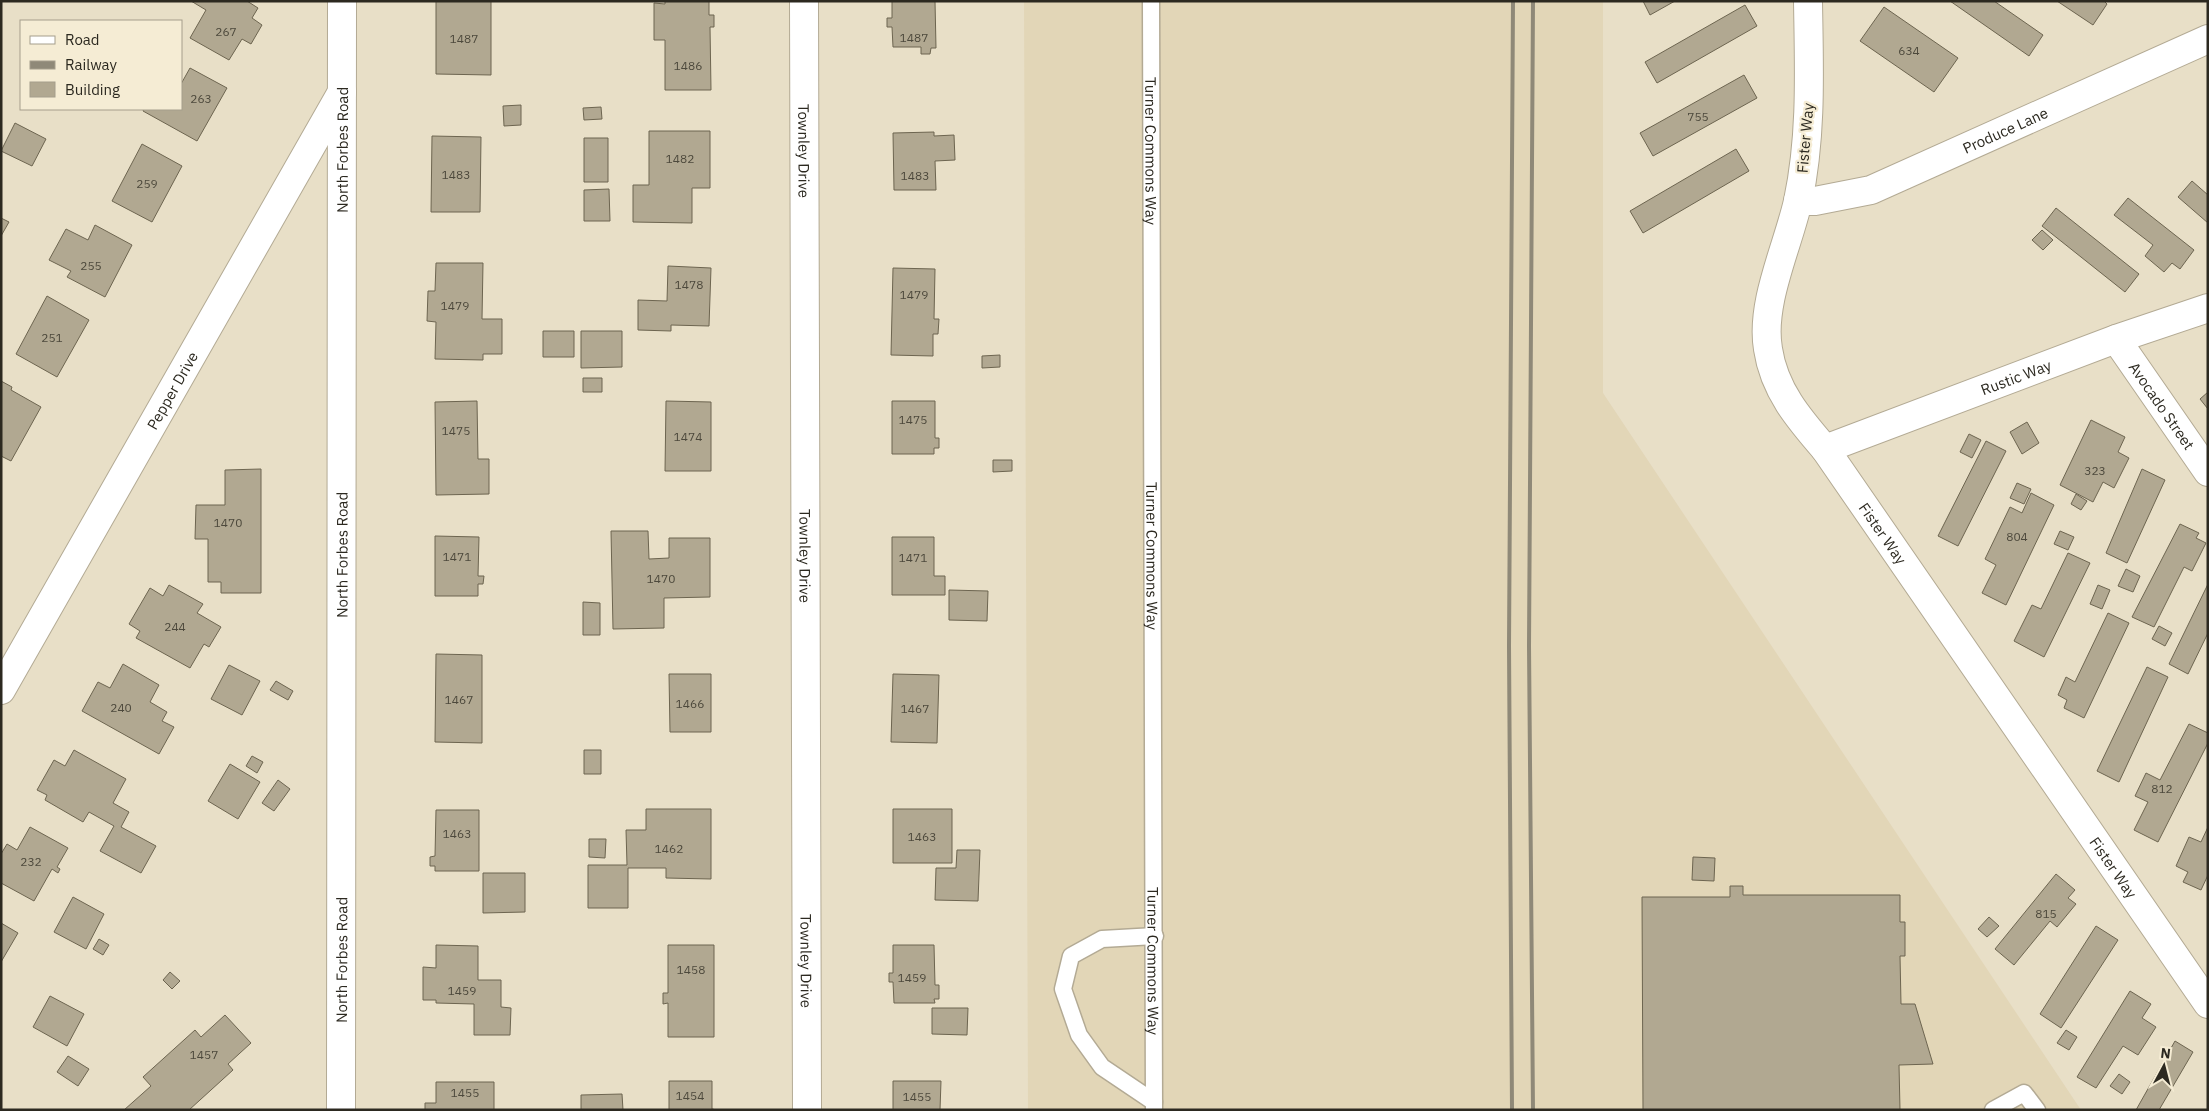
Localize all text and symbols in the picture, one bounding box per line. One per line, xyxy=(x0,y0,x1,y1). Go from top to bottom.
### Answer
legend xyxy=(20,20,182,110)
house number: 267 xyxy=(215,24,237,39)
text: Road xyxy=(65,30,100,49)
house number: 1487 xyxy=(900,30,928,45)
house number: 1487 xyxy=(450,31,478,46)
house number: 634 xyxy=(1898,43,1920,58)
text: Railway xyxy=(65,55,118,74)
house number: 1486 xyxy=(674,58,702,73)
street label: Turner Commons Way xyxy=(1142,77,1161,226)
text: Building xyxy=(65,80,120,99)
street label: North Forbes Road xyxy=(332,87,351,213)
house number: 263 xyxy=(190,91,212,106)
street label: Fister Way xyxy=(1792,102,1818,174)
street label: Produce Lane xyxy=(1959,103,2051,157)
street label: Townley Drive xyxy=(795,104,814,198)
house number: 755 xyxy=(1687,109,1709,124)
house number: 1482 xyxy=(666,151,694,166)
house number: 1483 xyxy=(442,167,470,182)
house number: 1483 xyxy=(901,168,929,183)
house number: 259 xyxy=(136,176,158,191)
house number: 255 xyxy=(80,258,102,273)
house number: 1478 xyxy=(675,277,703,292)
house number: 1479 xyxy=(900,287,928,302)
house number: 1479 xyxy=(441,298,469,313)
house number: 251 xyxy=(41,330,63,345)
street label: Pepper Drive xyxy=(142,348,202,433)
street label: Rustic Way xyxy=(1978,355,2054,399)
street label: Avocado Street xyxy=(2125,358,2199,453)
house number: 1475 xyxy=(899,412,927,427)
house number: 1475 xyxy=(442,423,470,438)
house number: 1474 xyxy=(674,429,702,444)
house number: 323 xyxy=(2084,463,2106,478)
street label: Turner Commons Way xyxy=(1143,482,1162,631)
street label: North Forbes Road xyxy=(332,492,351,618)
street label: Fister Way xyxy=(1855,499,1911,568)
street label: Townley Drive xyxy=(796,509,815,603)
house number: 1470 xyxy=(214,515,242,530)
house number: 804 xyxy=(2006,529,2028,544)
house number: 1471 xyxy=(443,549,471,564)
house number: 1471 xyxy=(899,550,927,565)
house number: 1470 xyxy=(647,571,675,586)
house number: 244 xyxy=(164,619,186,634)
house number: 1467 xyxy=(445,692,473,707)
house number: 1466 xyxy=(676,696,704,711)
house number: 240 xyxy=(110,700,132,715)
house number: 1467 xyxy=(901,701,929,716)
house number: 812 xyxy=(2151,781,2173,796)
house number: 1463 xyxy=(443,826,471,841)
house number: 1463 xyxy=(908,829,936,844)
street label: Fister Way xyxy=(2086,833,2142,902)
house number: 1462 xyxy=(655,841,683,856)
house number: 232 xyxy=(20,854,42,869)
street label: Turner Commons Way xyxy=(1144,887,1163,1036)
street label: North Forbes Road xyxy=(332,897,351,1023)
house number: 815 xyxy=(2035,906,2057,921)
street label: Townley Drive xyxy=(797,914,816,1008)
house number: 1458 xyxy=(677,962,705,977)
house number: 1459 xyxy=(898,970,926,985)
house number: 1459 xyxy=(448,983,476,998)
north arrow xyxy=(2139,1041,2189,1091)
text: N xyxy=(2159,1044,2172,1063)
house number: 1457 xyxy=(190,1047,218,1062)
house number: 1455 xyxy=(451,1085,479,1100)
house number: 1454 xyxy=(676,1088,704,1103)
house number: 1455 xyxy=(903,1089,931,1104)

